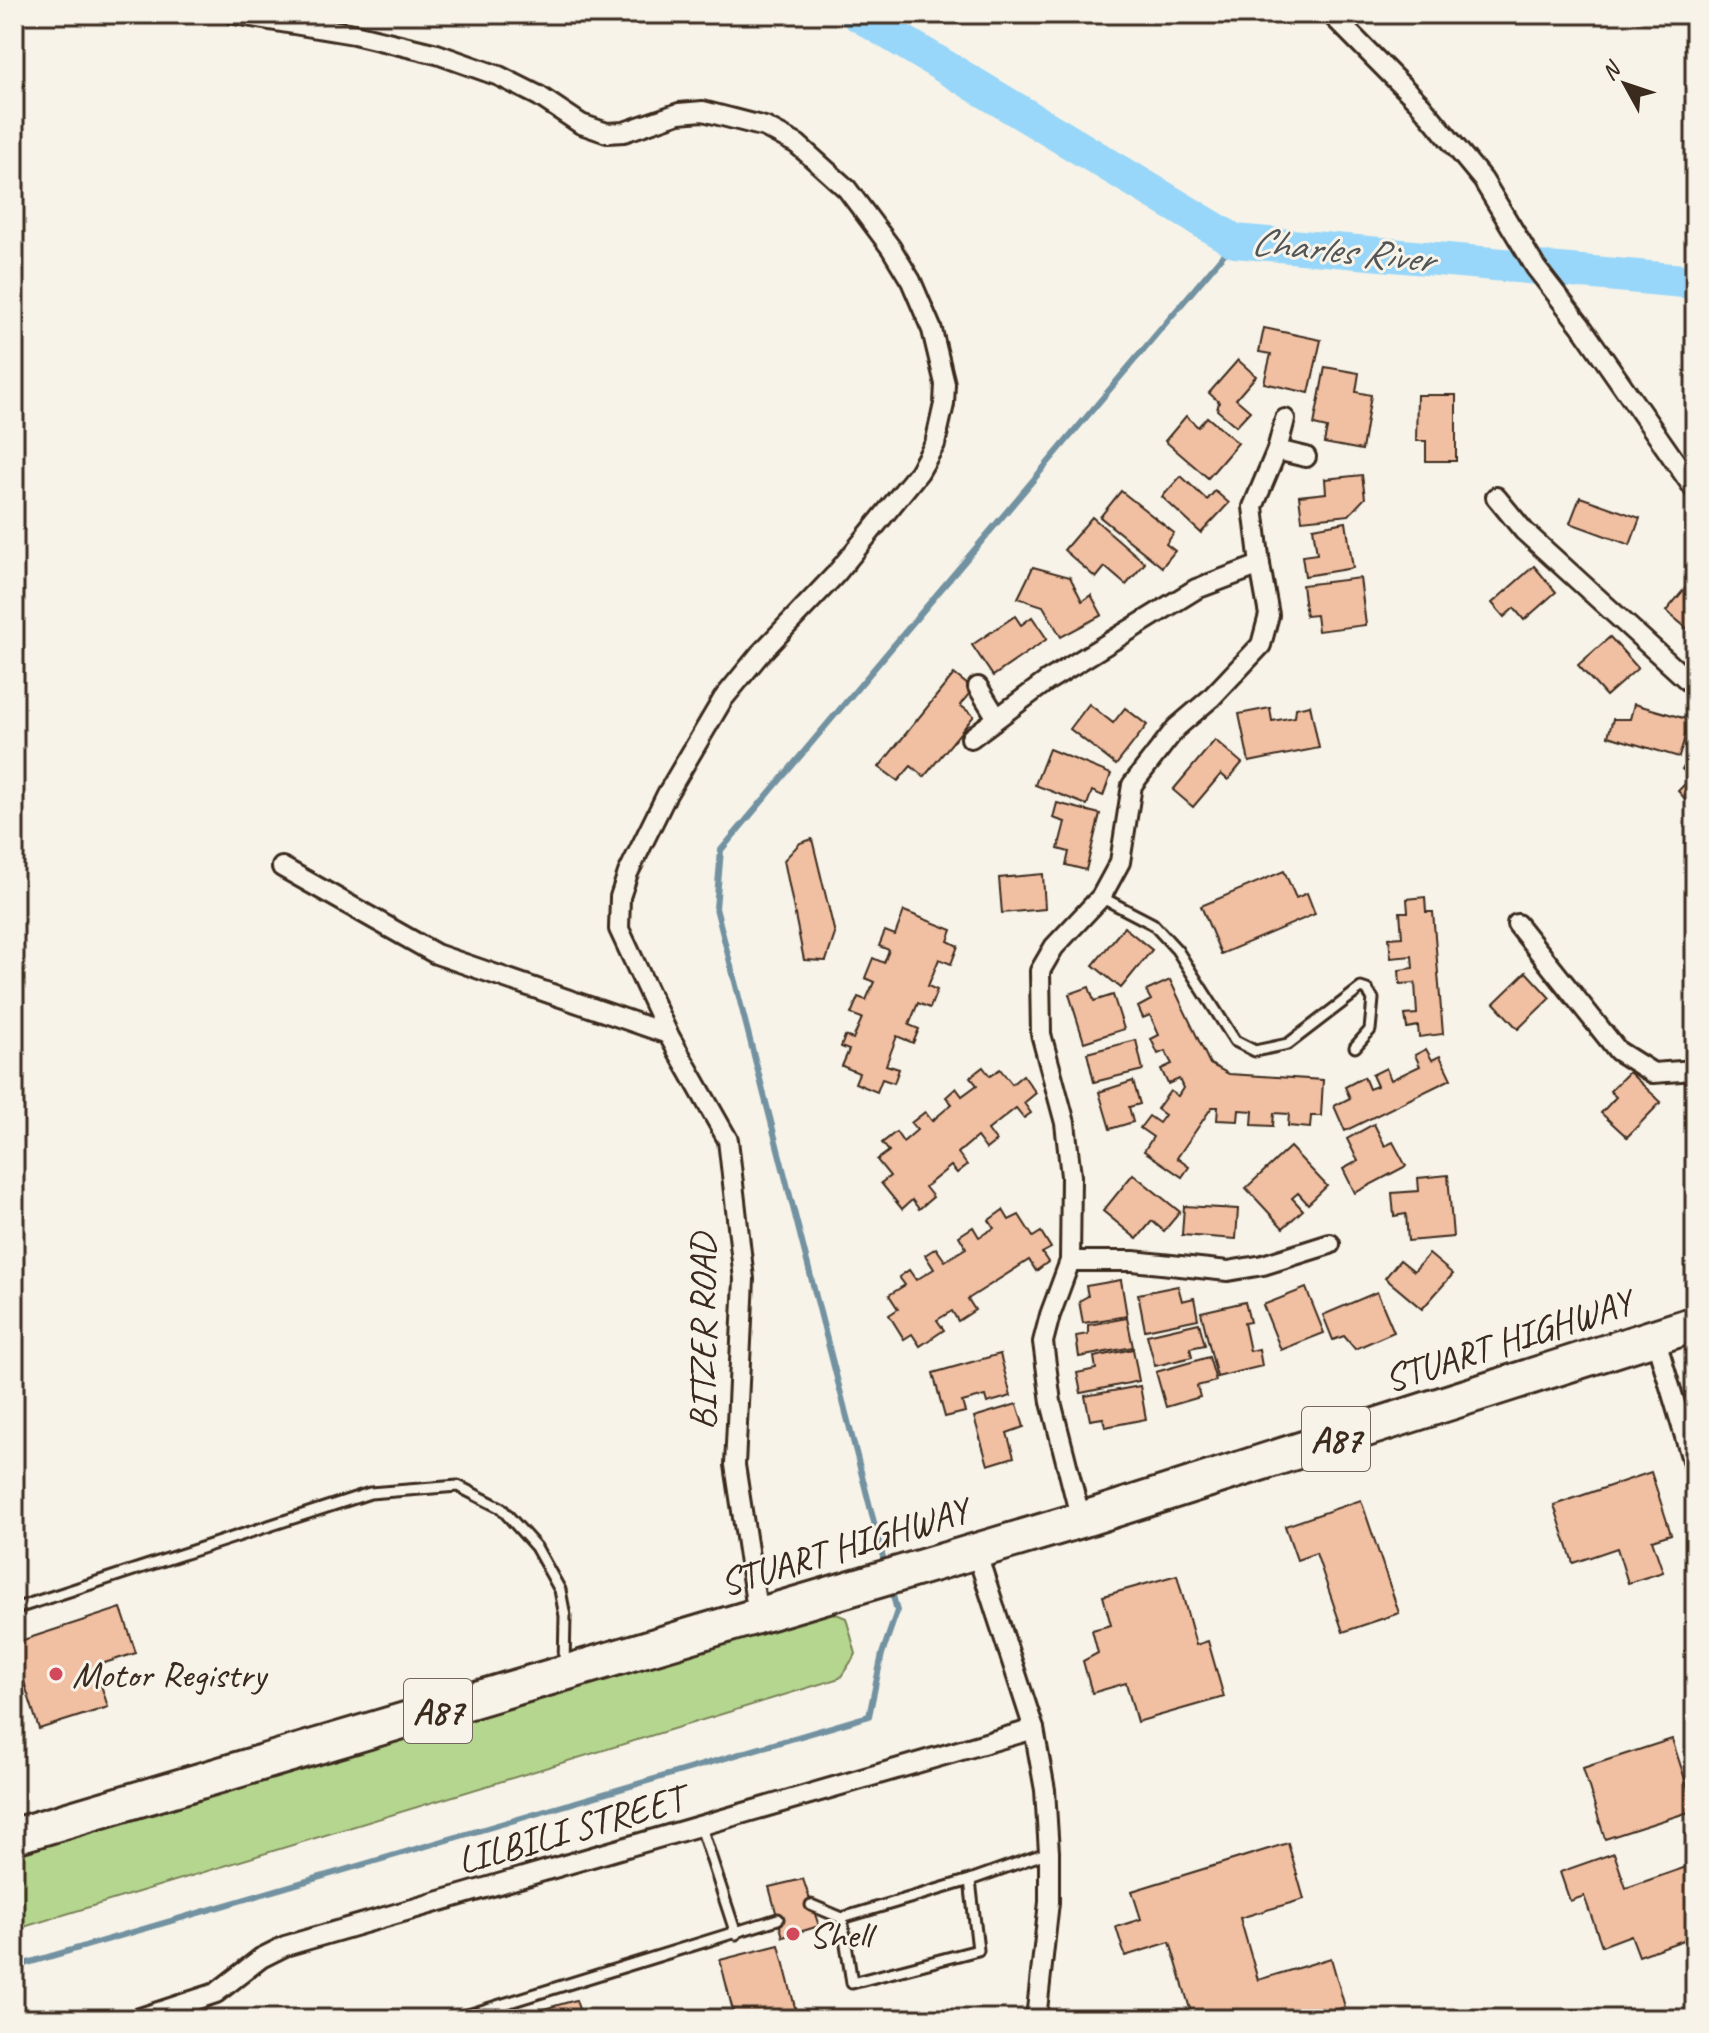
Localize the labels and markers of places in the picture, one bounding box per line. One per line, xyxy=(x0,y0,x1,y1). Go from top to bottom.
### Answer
place label: Motor Registry xyxy=(72,1651,269,1698)
marker: Motor Registry xyxy=(47,1665,65,1683)
place label: Shell xyxy=(809,1911,878,1958)
marker: Shell xyxy=(784,1925,802,1943)

